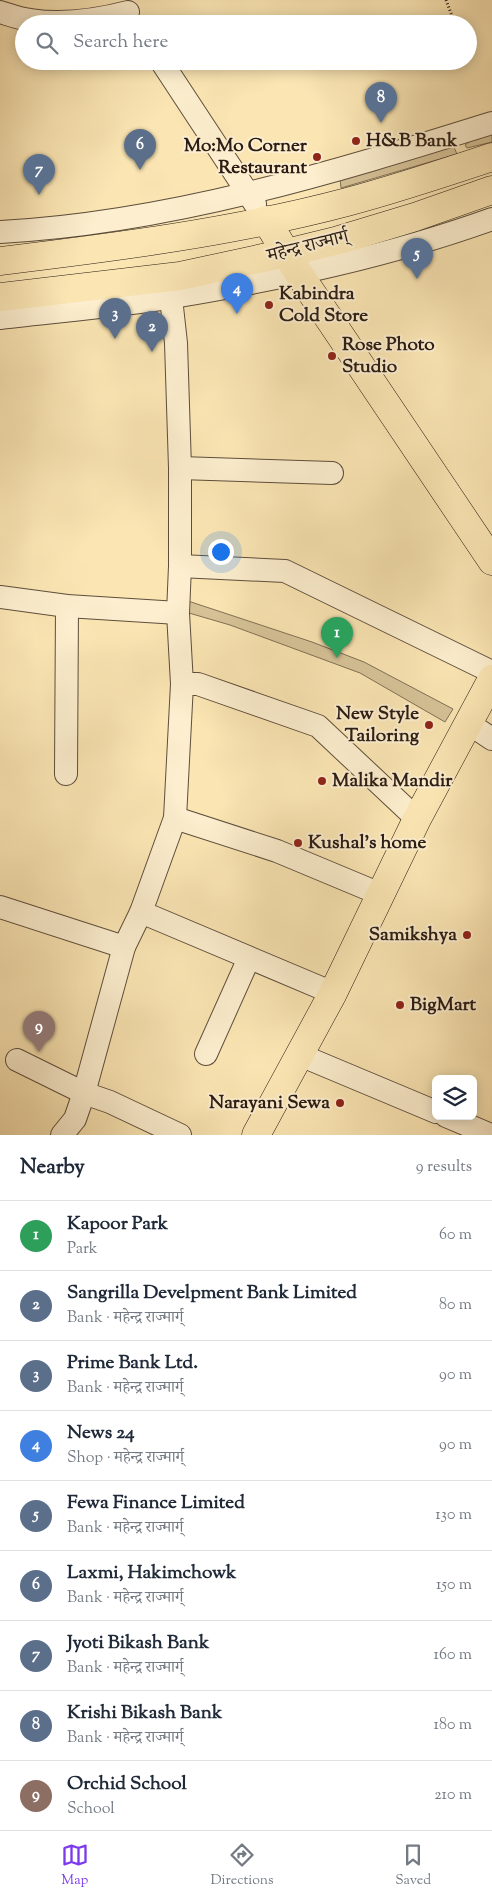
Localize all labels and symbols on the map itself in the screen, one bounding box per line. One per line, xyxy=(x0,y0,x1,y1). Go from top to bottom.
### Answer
pin: 8 xyxy=(365,82,397,123)
place label: H&B Bank xyxy=(366,128,458,155)
pin: 6 xyxy=(124,129,156,170)
place label: Mo:Mo Corner Restaurant xyxy=(184,133,308,182)
marker: H&B Bank xyxy=(350,135,362,147)
marker: Mo:Mo Corner Restaurant xyxy=(311,151,323,163)
pin: 7 xyxy=(23,154,55,195)
street label: महेन्द्र राज्मार्ग् xyxy=(263,223,354,270)
pin: 5 xyxy=(401,238,433,279)
pin: 4 xyxy=(221,273,253,314)
place label: Kabindra Cold Store xyxy=(279,281,368,330)
pin: 3 xyxy=(99,298,131,339)
marker: Kabindra Cold Store xyxy=(263,299,275,311)
pin: 2 xyxy=(136,311,168,352)
place label: Rose Photo Studio xyxy=(342,332,435,381)
marker: Rose Photo Studio xyxy=(326,350,338,362)
your location xyxy=(208,539,234,565)
pin: 1 xyxy=(321,617,353,658)
place label: New Style Tailoring xyxy=(336,701,420,750)
marker: New Style Tailoring xyxy=(423,719,435,731)
place label: Malika Mandir xyxy=(332,768,453,795)
marker: Malika Mandir xyxy=(316,775,328,787)
place label: Kushal's home xyxy=(308,830,426,857)
marker: Kushal's home xyxy=(292,837,304,849)
place label: Samikshya xyxy=(369,922,457,949)
marker: Samikshya xyxy=(461,929,473,941)
place label: BigMart xyxy=(410,992,477,1019)
marker: BigMart xyxy=(394,999,406,1011)
pin: 9 xyxy=(23,1011,55,1052)
place label: Narayani Sewa xyxy=(209,1090,330,1117)
marker: Narayani Sewa xyxy=(334,1097,346,1109)

